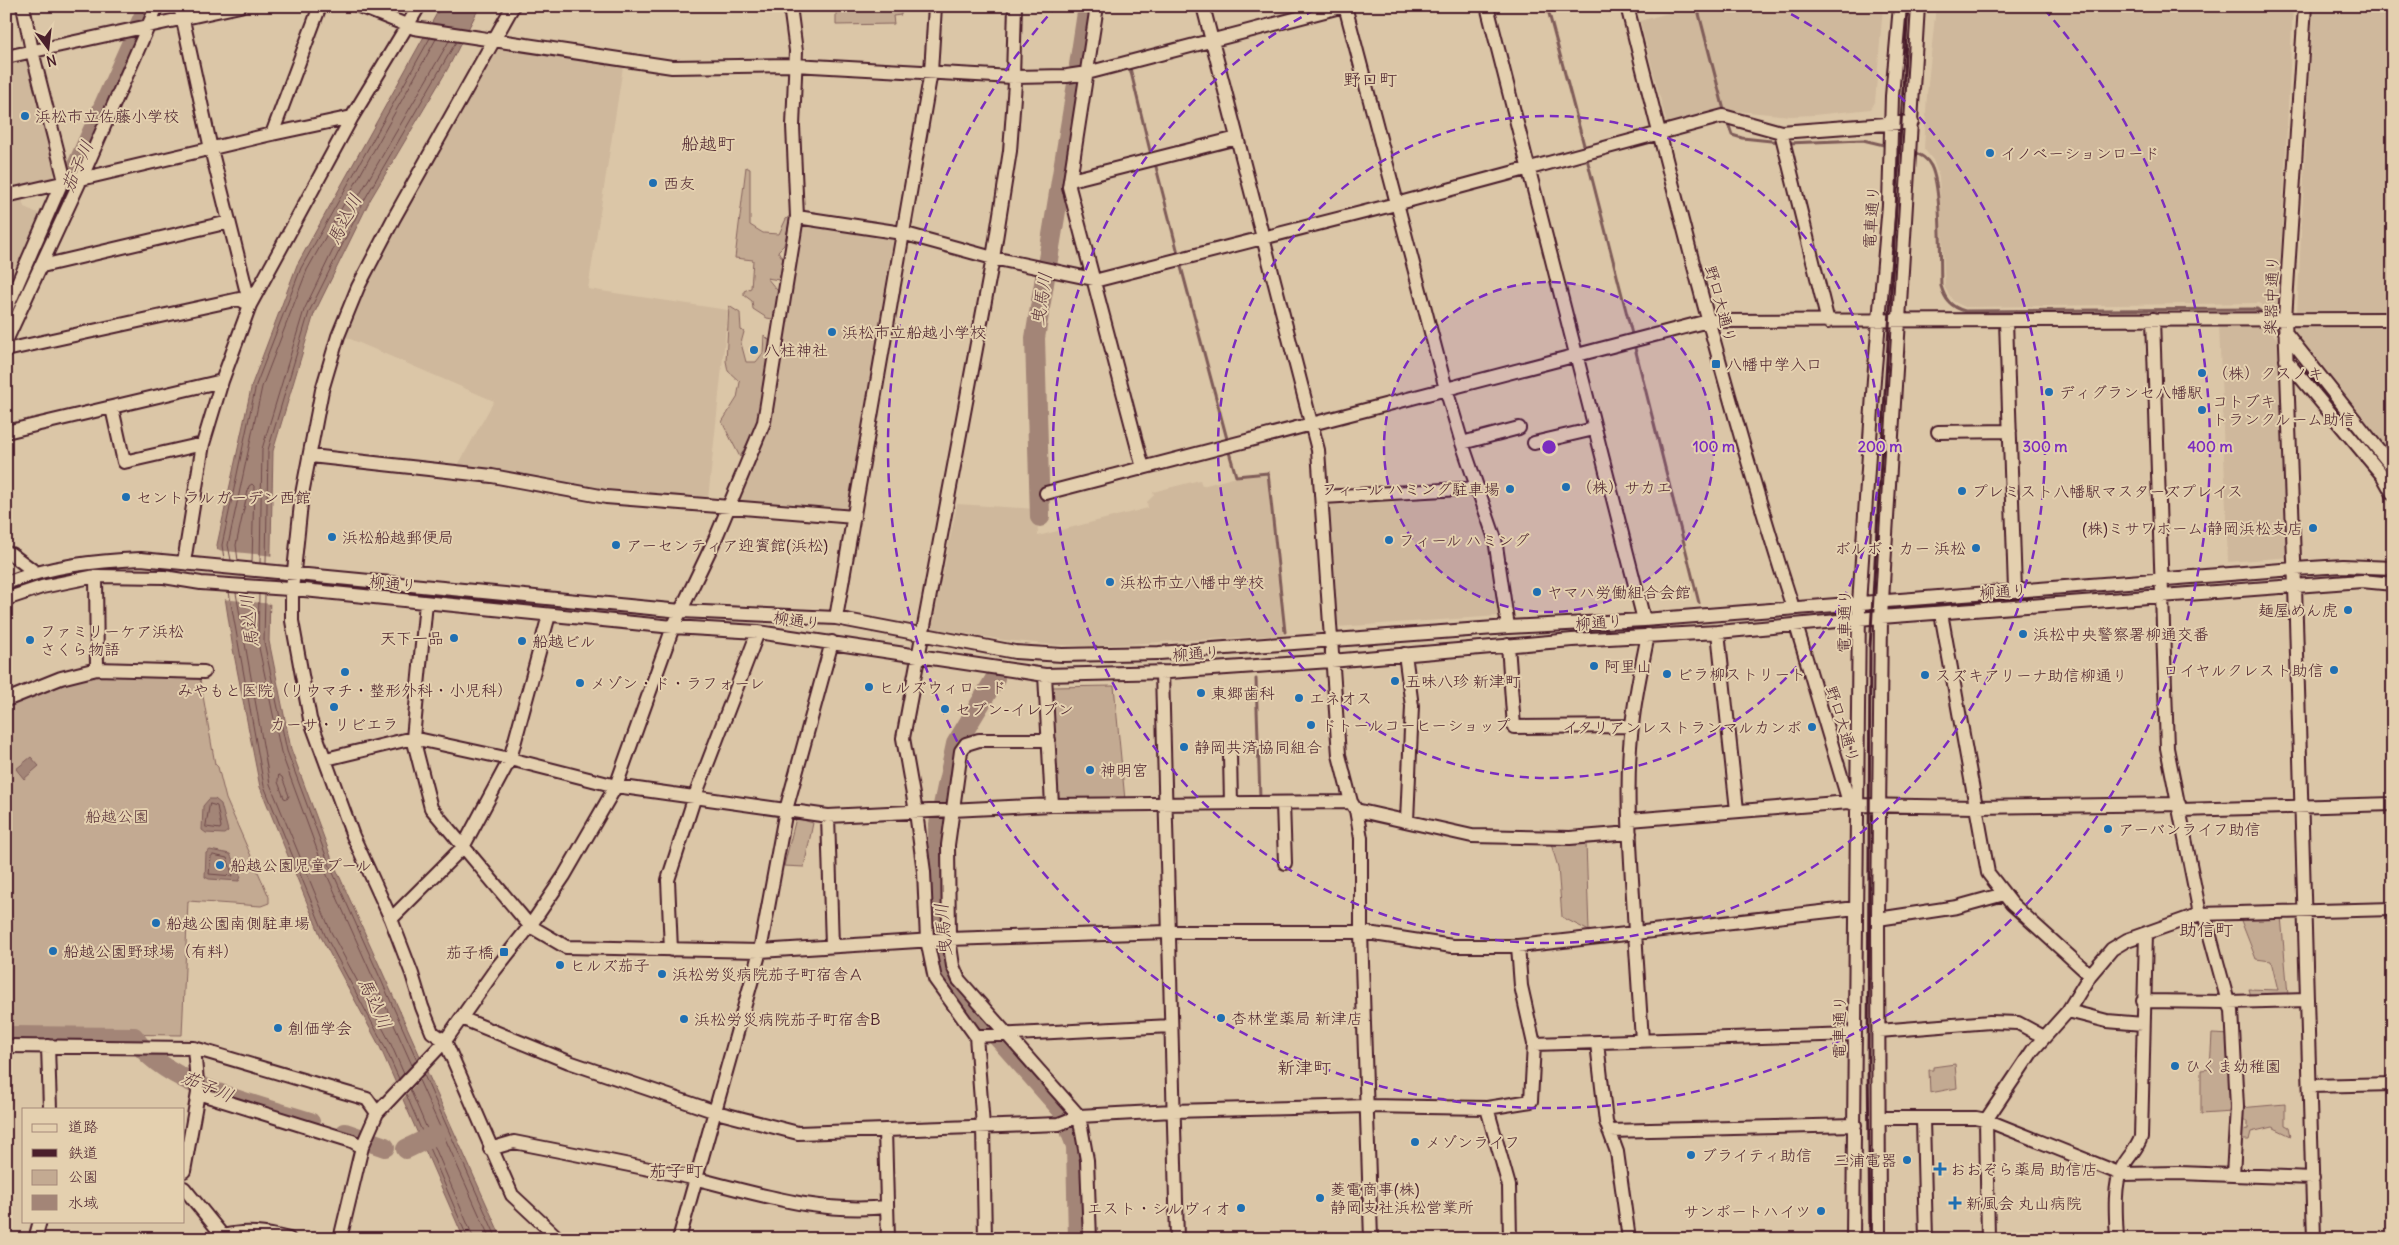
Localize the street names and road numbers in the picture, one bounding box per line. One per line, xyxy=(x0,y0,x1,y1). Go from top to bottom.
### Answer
street label: 電車通り xyxy=(1859,184,1883,250)
street label: 楽器中通り xyxy=(2260,255,2282,335)
street label: 野口大通り xyxy=(1701,263,1741,345)
street label: 柳通り xyxy=(368,571,418,595)
street label: 柳通り xyxy=(1978,579,2028,603)
street label: 電車通り xyxy=(1833,589,1855,653)
street label: 柳通り xyxy=(772,607,822,633)
street label: 柳通り xyxy=(1574,610,1624,634)
street label: 柳通り xyxy=(1171,641,1221,665)
street label: 野口大通り xyxy=(1822,683,1864,765)
street label: 電車通り xyxy=(1829,995,1849,1059)

